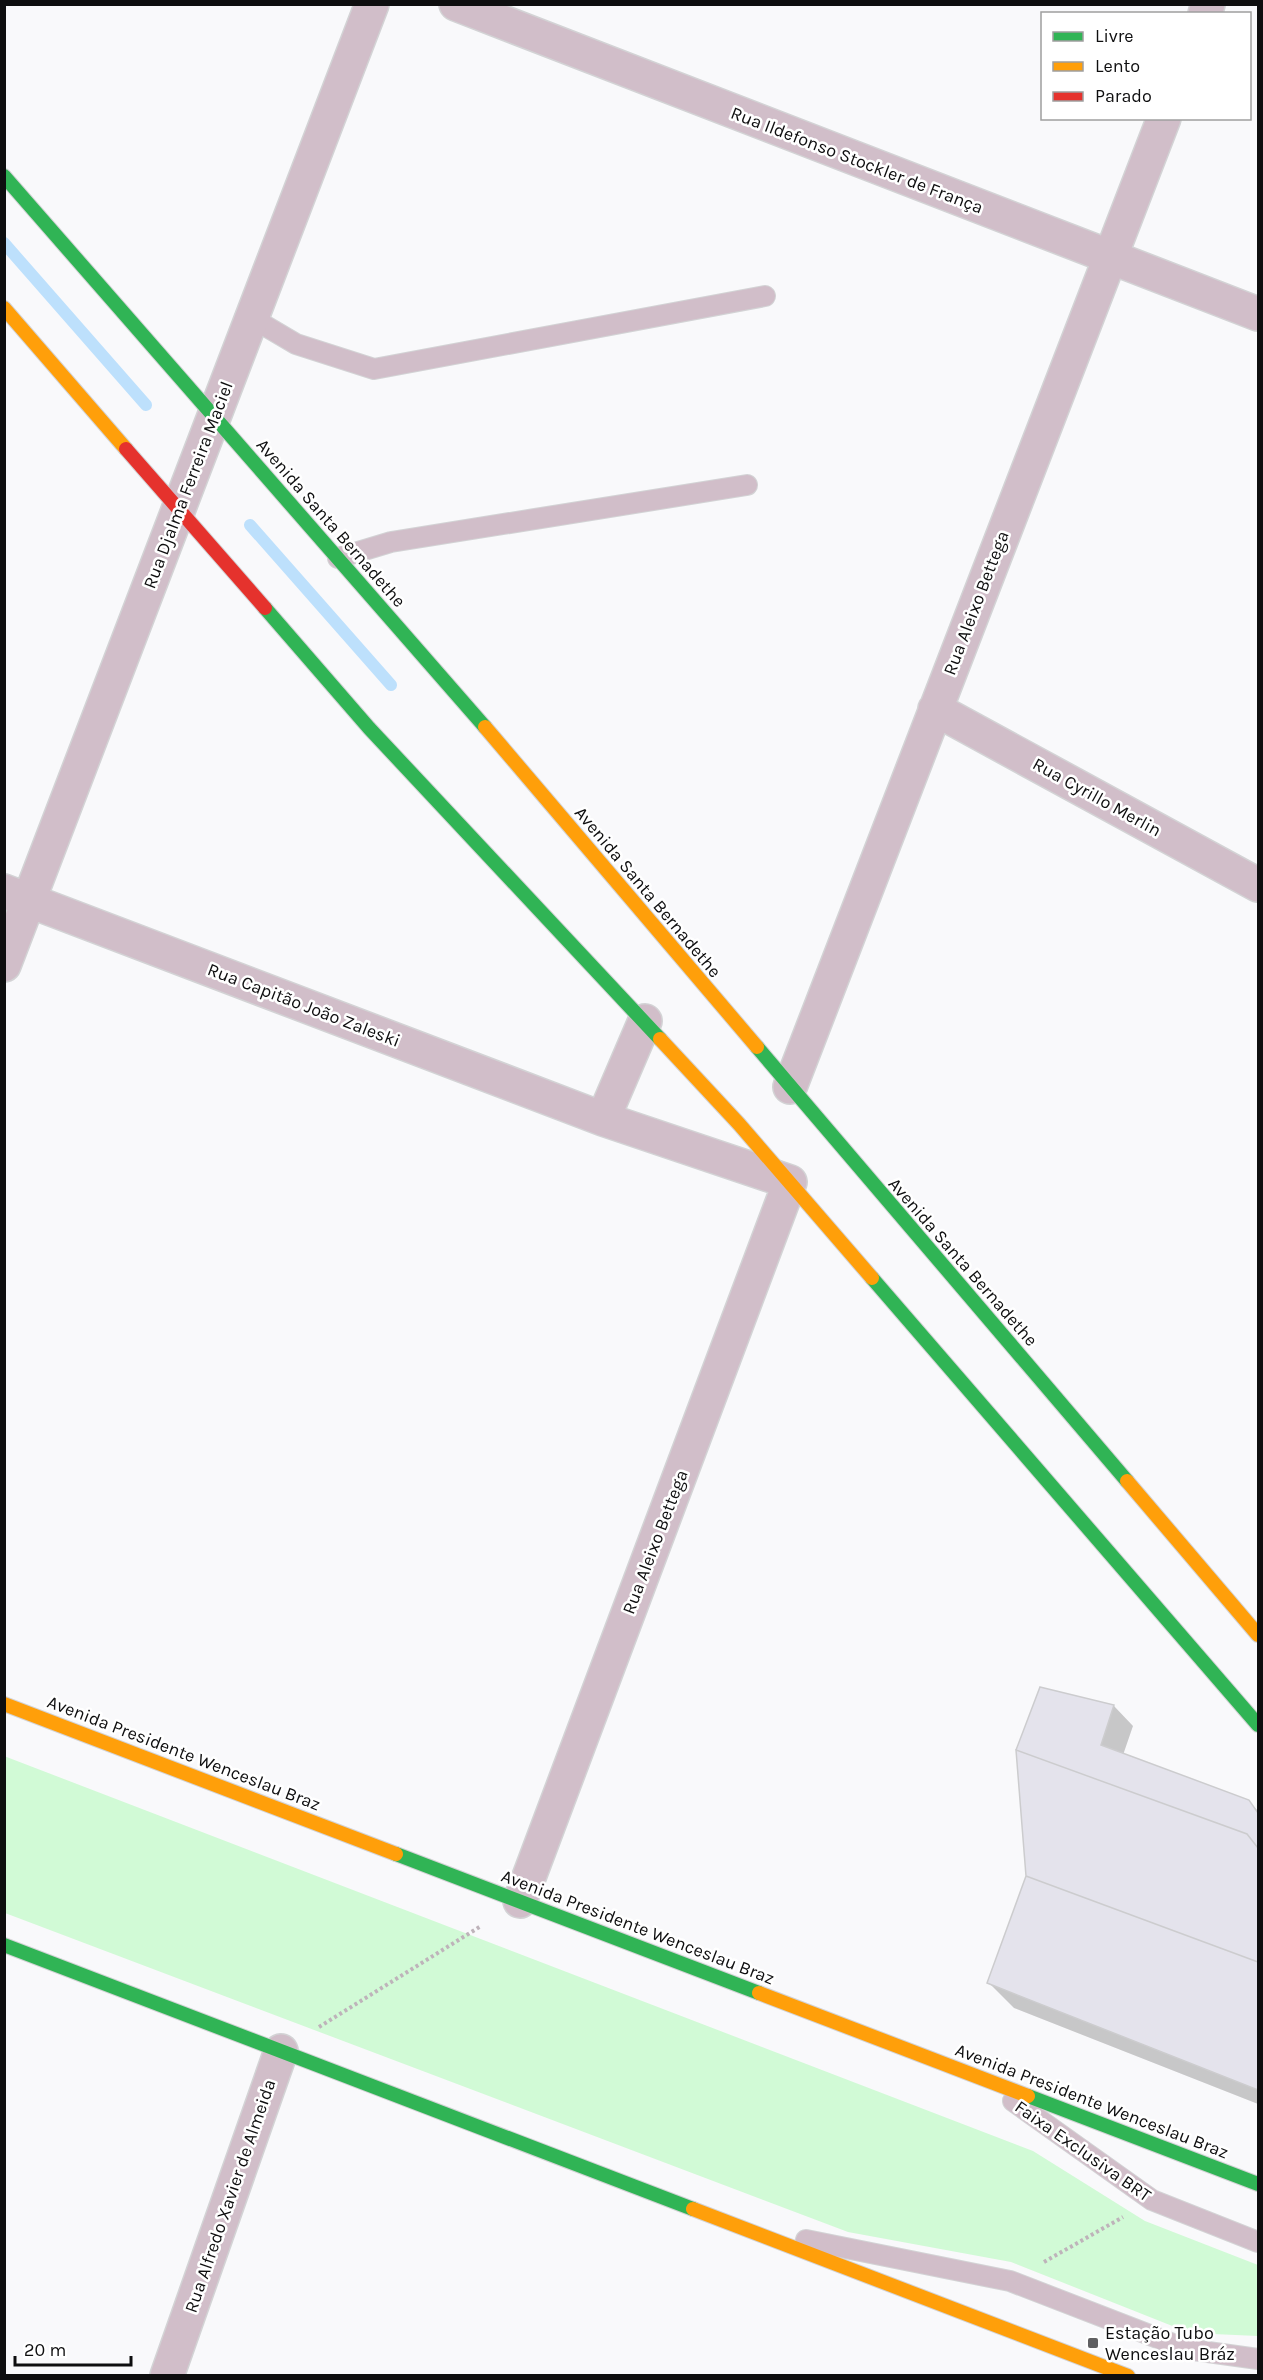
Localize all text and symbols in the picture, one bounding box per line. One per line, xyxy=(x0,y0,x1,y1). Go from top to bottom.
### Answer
legend xyxy=(1041,12,1251,120)
text: Livre xyxy=(1095,25,1134,47)
text: Lento xyxy=(1095,55,1140,77)
text: Parado xyxy=(1095,85,1152,107)
street label: Rua Ildefonso Stockler de França xyxy=(728,102,986,218)
street label: Rua Djalma Ferreira Maciel xyxy=(138,378,238,592)
street label: Avenida Santa Bernadethe xyxy=(252,434,410,612)
street label: Rua Aleixo Bettega xyxy=(938,528,1014,678)
street label: Rua Cyrillo Merlin xyxy=(1029,753,1165,841)
street label: Avenida Santa Bernadethe xyxy=(570,802,726,982)
street label: Rua Capitão João Zaleski xyxy=(205,958,403,1052)
street label: Avenida Santa Bernadethe xyxy=(884,1173,1042,1351)
street label: Rua Aleixo Bettega xyxy=(617,1467,693,1617)
street label: Avenida Presidente Wenceslau Braz xyxy=(44,1691,324,1815)
street label: Avenida Presidente Wenceslau Braz xyxy=(498,1865,778,1989)
street label: Avenida Presidente Wenceslau Braz xyxy=(952,2039,1232,2163)
street label: Rua Alfredo Xavier de Almeida xyxy=(180,2076,280,2316)
street label: Faixa Exclusiva BRT xyxy=(1011,2096,1155,2206)
place label: Estação Tubo Wenceslau Bráz xyxy=(1105,2322,1235,2365)
scale bar xyxy=(15,2329,130,2367)
marker: Estação Tubo Wenceslau Bráz xyxy=(1086,2336,1100,2350)
text: 20 m xyxy=(24,2339,66,2361)

